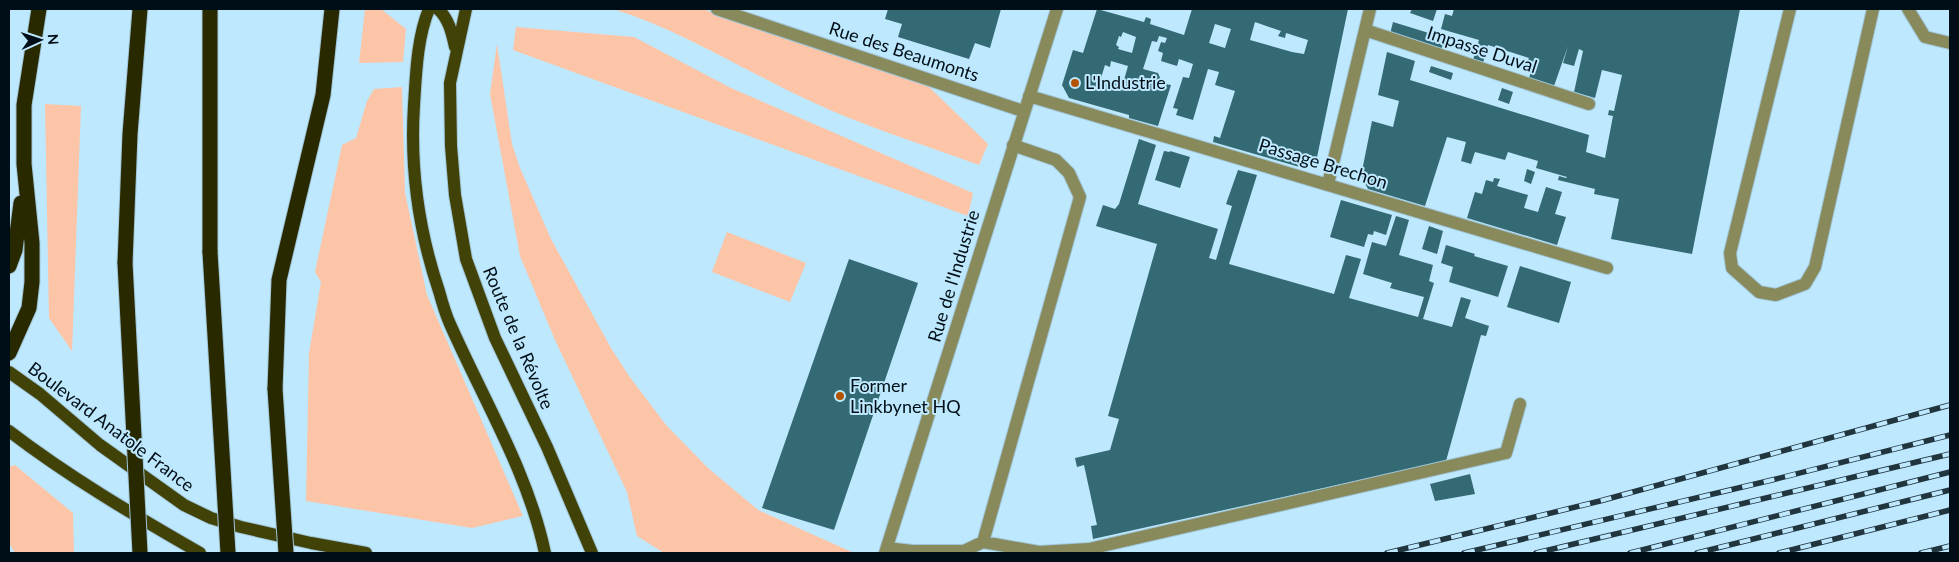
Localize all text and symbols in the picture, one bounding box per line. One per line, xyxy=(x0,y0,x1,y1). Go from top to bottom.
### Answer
north arrow xyxy=(15,15,65,65)
street label: Rue des Beaumonts xyxy=(827,16,982,86)
street label: Impasse Duval xyxy=(1425,21,1540,77)
text: N xyxy=(45,33,62,45)
place label: L'Industrie xyxy=(1085,71,1166,93)
marker: L'Industrie xyxy=(1069,77,1081,89)
street label: Passage Brechon xyxy=(1256,133,1390,193)
street label: Rue de l'Industrie xyxy=(923,207,984,344)
street label: Route de la Révolte xyxy=(479,263,559,412)
street label: Boulevard Anatole France xyxy=(24,357,199,496)
place label: Former Linkbynet HQ xyxy=(850,374,961,417)
marker: Former Linkbynet HQ xyxy=(834,390,846,402)

